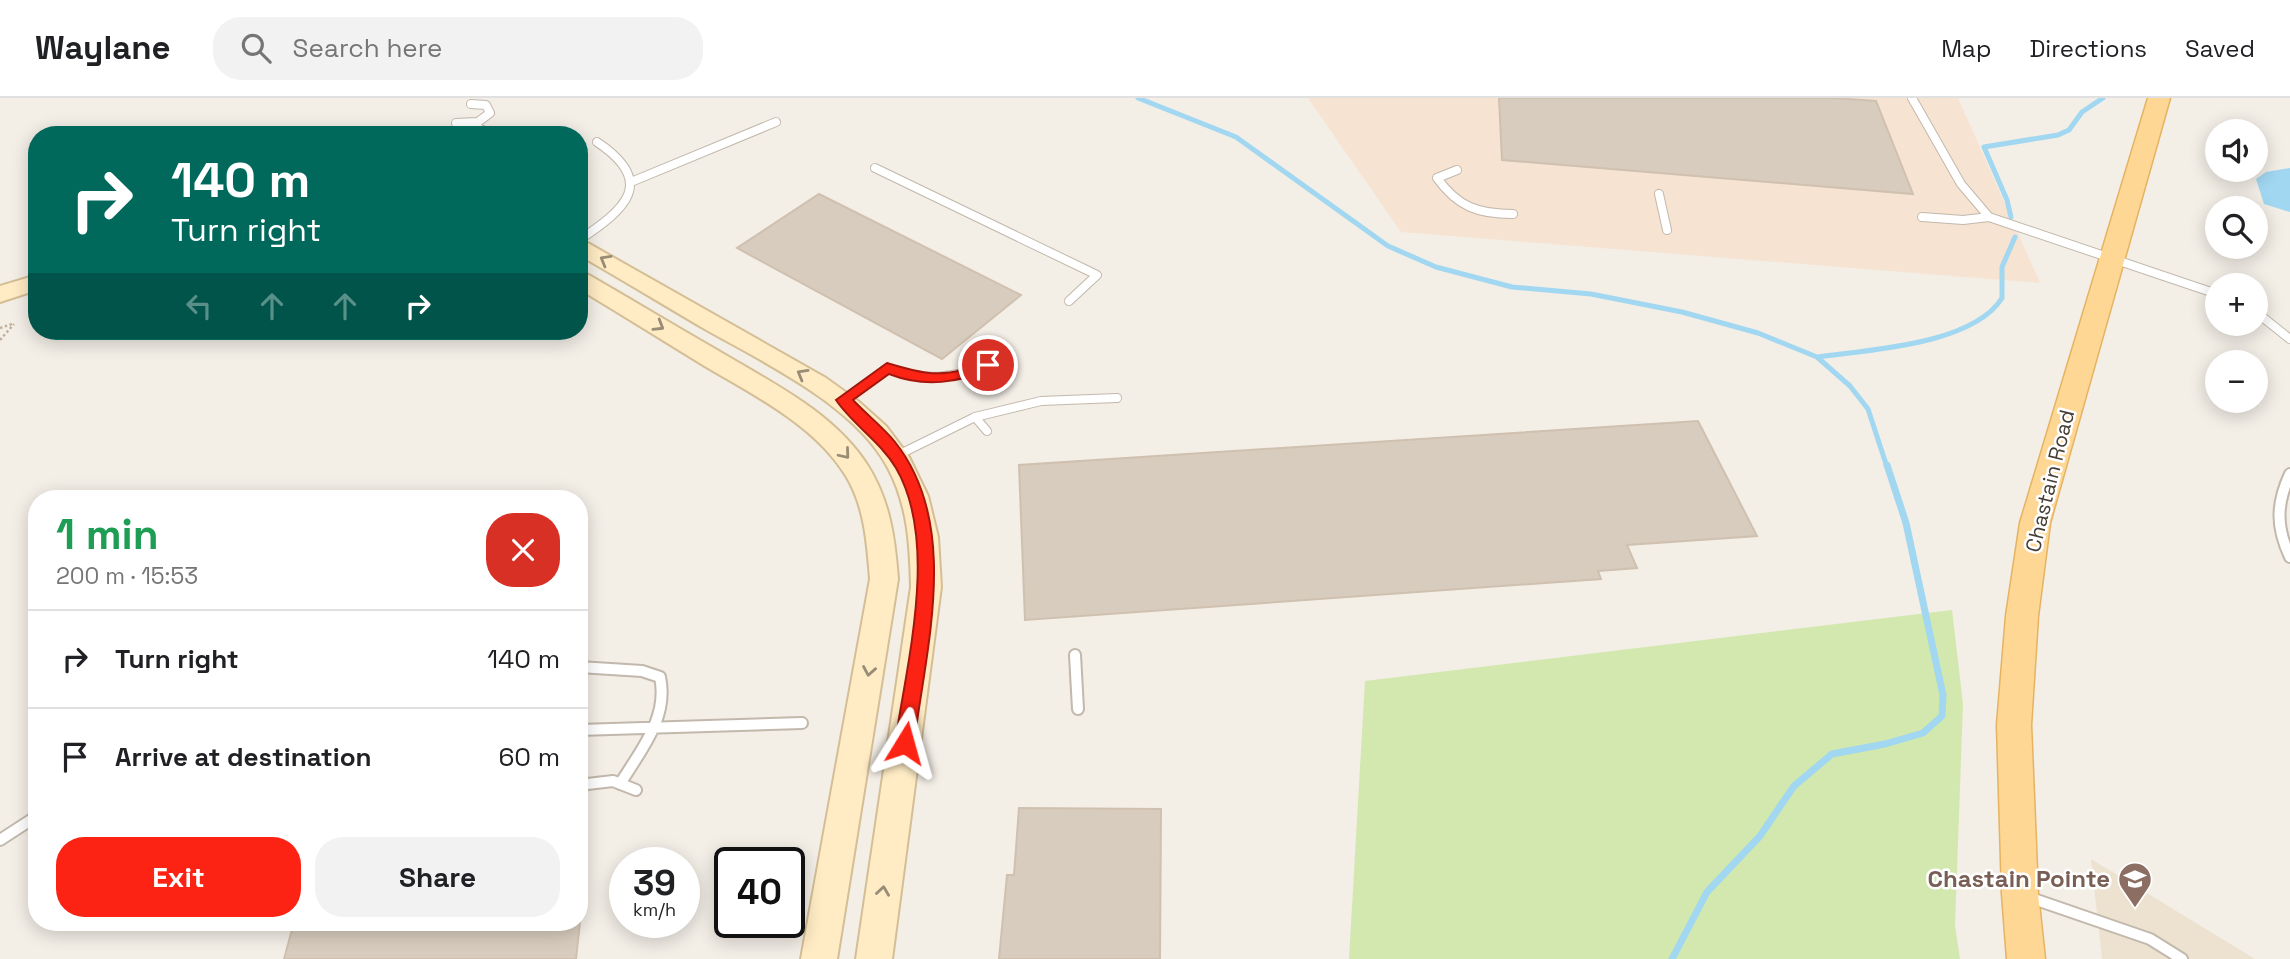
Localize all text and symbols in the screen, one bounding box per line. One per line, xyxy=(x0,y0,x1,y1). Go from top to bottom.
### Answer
search box xyxy=(213,17,703,80)
text: Waylane xyxy=(35,27,171,69)
icon: search xyxy=(237,29,275,67)
text: Search here xyxy=(293,31,442,65)
text: Map xyxy=(1941,33,1991,64)
text: Directions xyxy=(2029,33,2147,64)
text: Saved xyxy=(2185,33,2255,64)
map controls xyxy=(2205,119,2268,413)
button: sound xyxy=(2205,119,2268,182)
text: 140 m xyxy=(171,149,310,211)
icon: right xyxy=(56,154,147,245)
button: search xyxy=(2205,196,2268,259)
text: Turn right xyxy=(171,210,321,250)
one-way arrow xyxy=(600,255,613,268)
button: + xyxy=(2205,273,2268,336)
icon: left xyxy=(180,287,218,325)
icon: ahead xyxy=(253,287,291,325)
icon: ahead xyxy=(326,287,364,325)
icon: right xyxy=(399,287,437,325)
one-way arrow xyxy=(651,318,664,331)
pin xyxy=(958,335,1018,395)
icon: arrive xyxy=(969,346,1007,384)
button: − xyxy=(2205,350,2268,413)
one-way arrow xyxy=(797,369,810,382)
street label: Chastain Road xyxy=(2019,407,2080,555)
one-way arrow xyxy=(837,447,850,459)
text: 1 min xyxy=(56,508,159,561)
button: close xyxy=(486,513,560,587)
text: 200 m · 15:53 xyxy=(56,561,198,591)
icon: right xyxy=(56,640,94,678)
text: Turn right xyxy=(115,642,239,676)
text: 140 m xyxy=(487,642,560,676)
one-way arrow xyxy=(862,665,877,677)
position arrow xyxy=(868,706,942,780)
icon: arrive xyxy=(56,738,94,776)
text: Arrive at destination xyxy=(115,740,372,774)
text: 60 m xyxy=(498,740,560,774)
button: Exit xyxy=(56,837,301,917)
button: Share xyxy=(315,837,560,917)
speed limit sign: 40 xyxy=(714,847,805,938)
school or university icon: Chastain Pointe xyxy=(2116,860,2154,909)
text: 39 xyxy=(633,861,676,905)
place label: Chastain Pointe xyxy=(1927,863,2110,894)
one-way arrow xyxy=(876,886,891,897)
text: km/h xyxy=(633,898,676,921)

